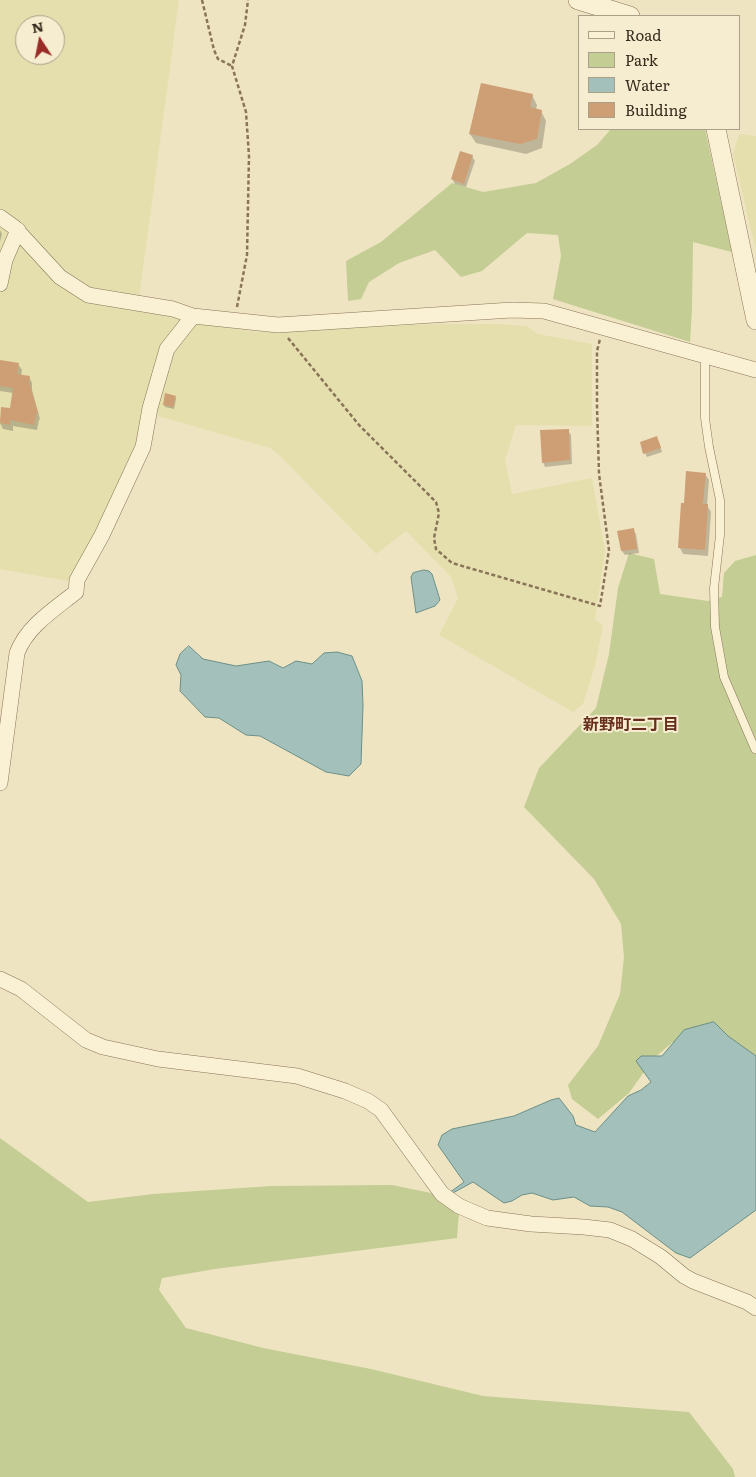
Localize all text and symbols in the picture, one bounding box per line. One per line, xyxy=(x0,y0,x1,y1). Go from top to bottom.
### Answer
north arrow xyxy=(15,15,65,65)
text: N xyxy=(30,15,45,37)
legend xyxy=(578,15,741,130)
text: Road xyxy=(625,23,661,46)
text: Park xyxy=(625,48,658,71)
text: Water xyxy=(625,73,670,96)
text: Building xyxy=(625,98,687,121)
district label: 新野町二丁目 xyxy=(583,715,679,735)

